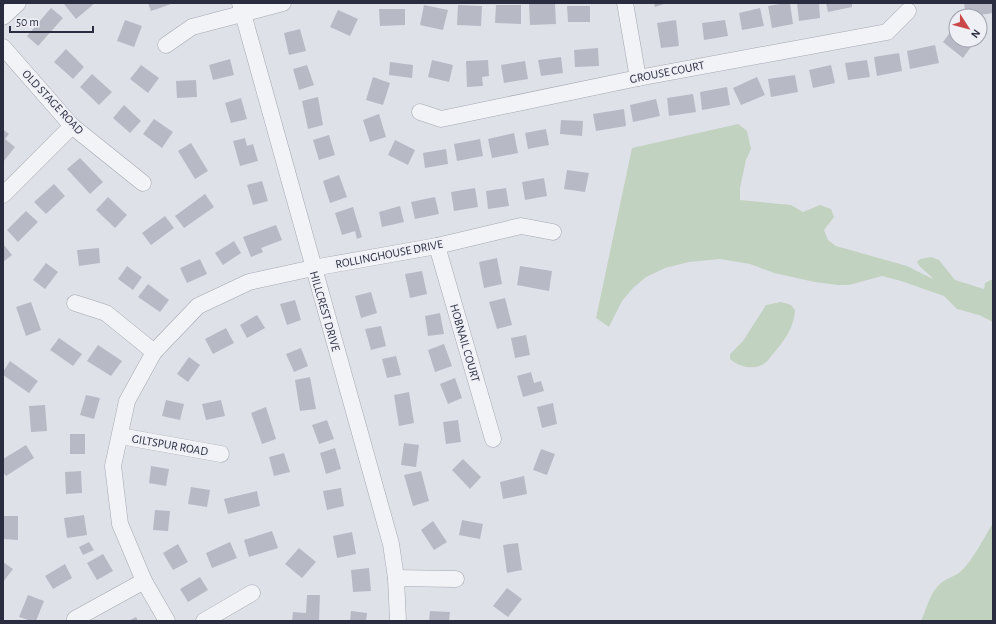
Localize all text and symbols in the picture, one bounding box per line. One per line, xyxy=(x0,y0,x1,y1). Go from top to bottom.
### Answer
scale bar xyxy=(10,8,93,34)
north arrow xyxy=(948,8,988,48)
text: 50 m xyxy=(16,16,39,28)
text: N xyxy=(969,27,982,40)
street label: GROUSE COURT xyxy=(629,59,705,85)
street label: OLD STAGE ROAD xyxy=(20,67,86,137)
street label: ROLLINGHOUSE DRIVE xyxy=(334,238,444,270)
street label: HILLCREST DRIVE xyxy=(308,269,342,353)
street label: HOBNAIL COURT xyxy=(448,302,482,384)
street label: GILTSPUR ROAD xyxy=(131,432,209,458)

